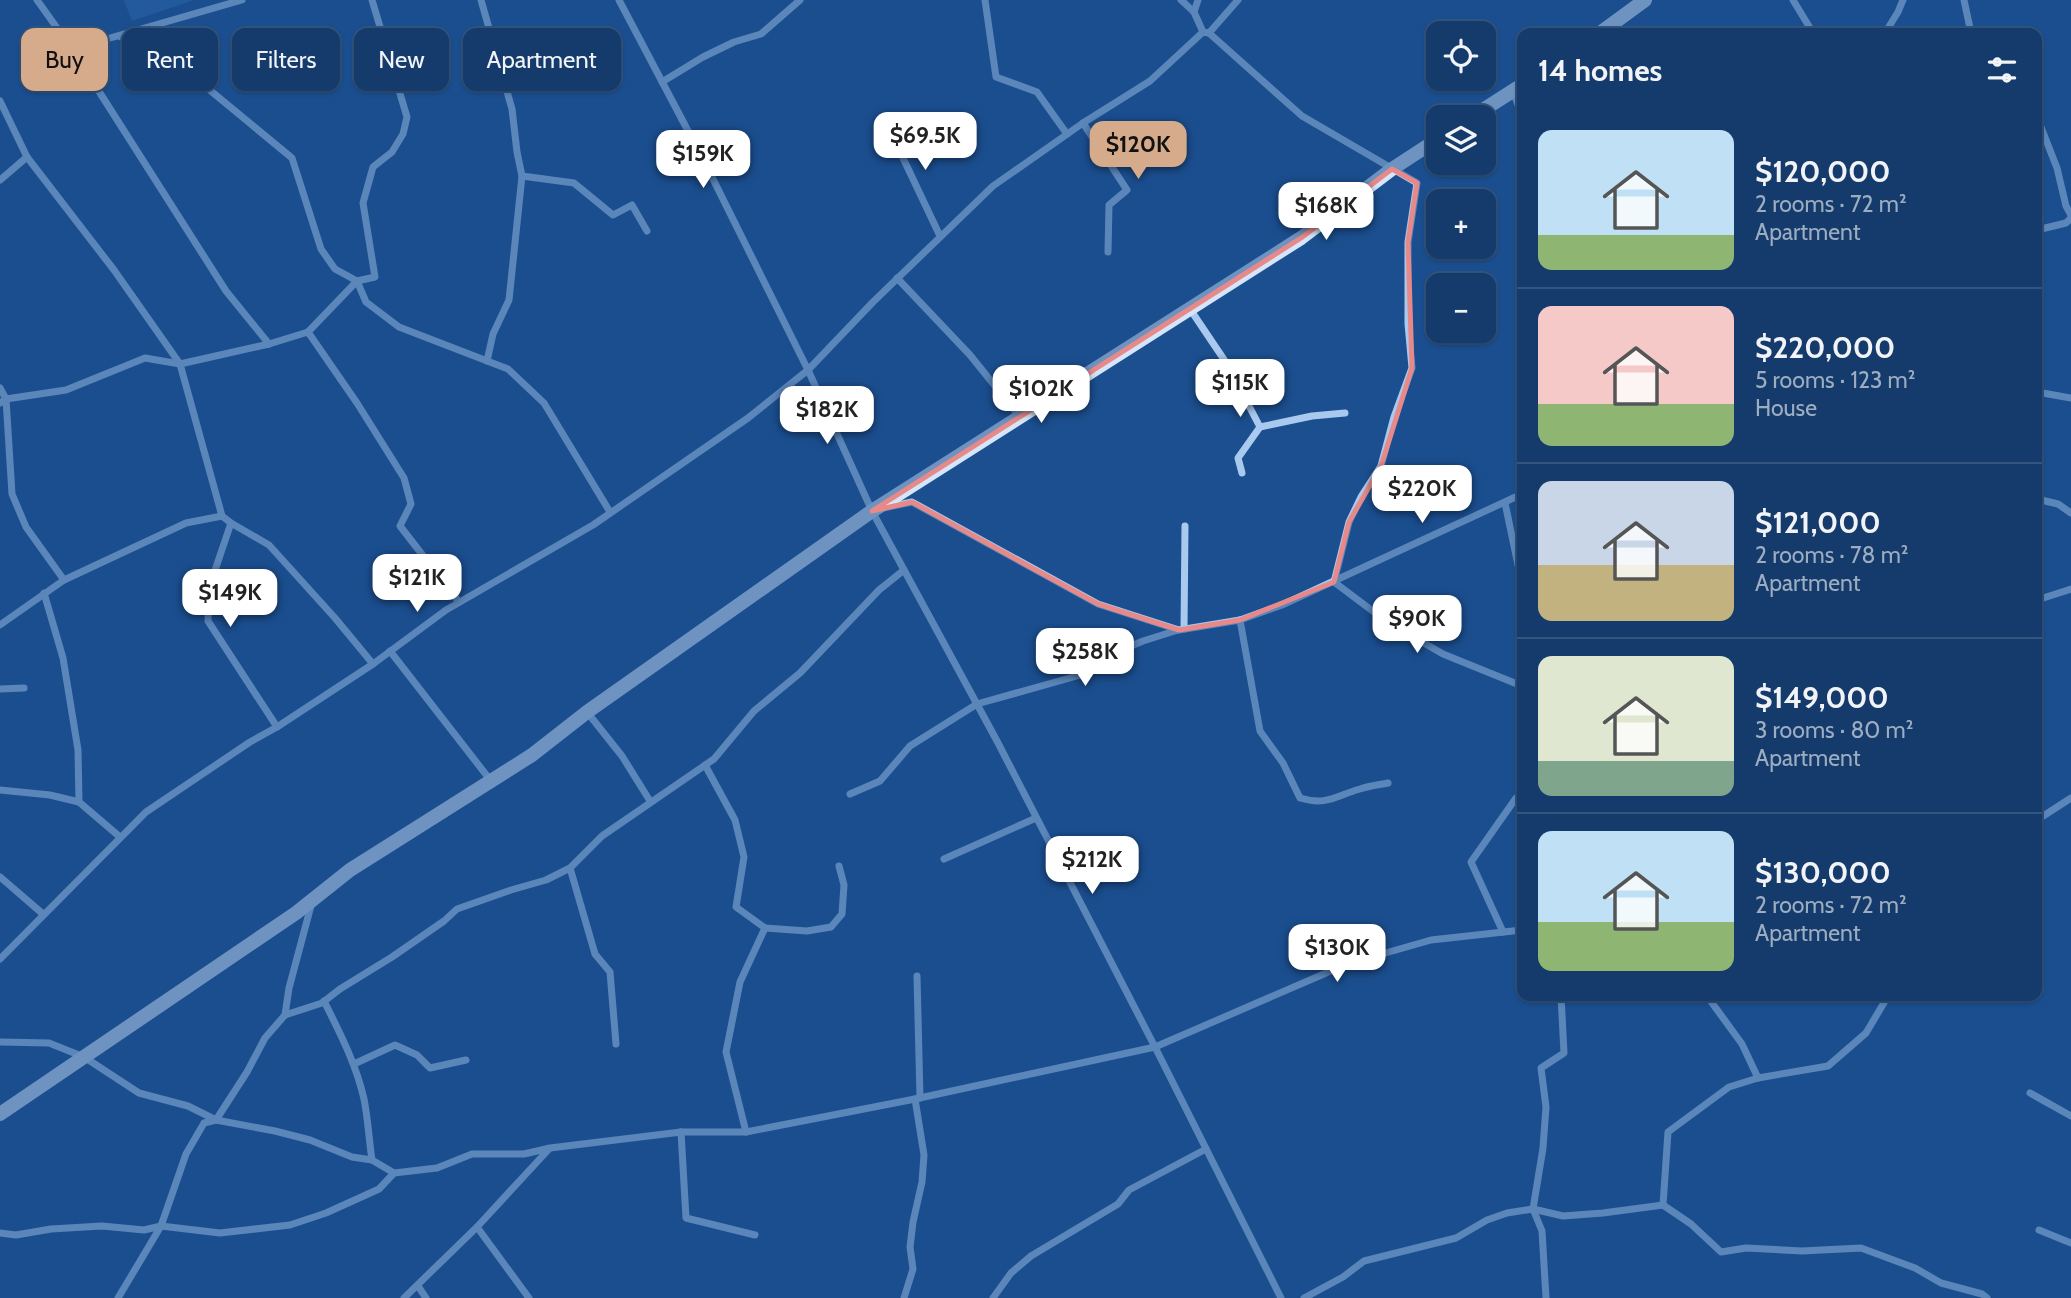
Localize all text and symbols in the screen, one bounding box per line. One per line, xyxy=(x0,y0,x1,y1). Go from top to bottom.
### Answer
map controls xyxy=(1426,21,1496,343)
button: locate xyxy=(1426,21,1496,91)
chip: Buy xyxy=(21,28,108,91)
chip: Rent xyxy=(122,28,218,91)
chip: Filters xyxy=(232,28,340,91)
chip: New xyxy=(354,28,449,91)
chip: Apartment xyxy=(463,28,621,91)
icon: filters xyxy=(1983,51,2021,89)
text: 14 homes xyxy=(1538,52,1662,89)
button: layers xyxy=(1426,105,1496,175)
pin: $69.5K xyxy=(868,113,982,172)
text: $69.5K xyxy=(890,121,960,149)
pin: $120K xyxy=(1089,122,1187,181)
pin: $159K xyxy=(654,130,752,190)
text: $120K xyxy=(1106,130,1170,158)
text: $159K xyxy=(672,139,734,167)
text: $120,000 xyxy=(1755,153,1890,190)
icon: home xyxy=(1594,158,1678,242)
pin: $168K xyxy=(1277,182,1375,242)
button: + xyxy=(1426,189,1496,259)
text: 2 rooms · 72 m² xyxy=(1755,190,1907,218)
text: $168K xyxy=(1294,191,1358,219)
text: Apartment xyxy=(1755,218,1860,246)
button: − xyxy=(1426,273,1496,343)
text: $220,000 xyxy=(1755,329,1895,366)
icon: home xyxy=(1594,334,1678,418)
pin: $115K xyxy=(1191,360,1289,419)
pin: $102K xyxy=(992,366,1090,425)
text: 5 rooms · 123 m² xyxy=(1755,366,1915,394)
text: $115K xyxy=(1211,368,1269,396)
text: $102K xyxy=(1009,374,1073,402)
pin: $182K xyxy=(778,386,876,446)
text: House xyxy=(1755,394,1817,422)
text: $182K xyxy=(796,395,858,423)
pin: $220K xyxy=(1373,466,1471,525)
text: $220K xyxy=(1388,474,1456,502)
text: $121,000 xyxy=(1755,504,1881,541)
icon: home xyxy=(1594,509,1678,593)
text: 2 rooms · 78 m² xyxy=(1755,541,1909,569)
pin: $121K xyxy=(368,554,466,614)
text: $121K xyxy=(389,563,445,591)
text: Apartment xyxy=(1755,569,1860,597)
pin: $149K xyxy=(181,570,279,629)
text: $149K xyxy=(198,578,262,606)
pin: $90K xyxy=(1376,596,1458,655)
text: $90K xyxy=(1389,604,1445,632)
pin: $258K xyxy=(1036,628,1134,688)
text: $258K xyxy=(1052,637,1118,665)
text: $149,000 xyxy=(1755,679,1889,716)
icon: home xyxy=(1594,684,1678,768)
text: 3 rooms · 80 m² xyxy=(1755,716,1913,744)
text: Apartment xyxy=(1755,744,1860,772)
pin: $212K xyxy=(1043,836,1141,896)
text: $212K xyxy=(1062,845,1122,873)
text: $130,000 xyxy=(1755,854,1891,891)
icon: home xyxy=(1594,859,1678,943)
text: 2 rooms · 72 m² xyxy=(1755,891,1907,919)
text: Apartment xyxy=(1755,919,1860,947)
pin: $130K xyxy=(1288,925,1386,984)
text: $130K xyxy=(1305,933,1369,961)

